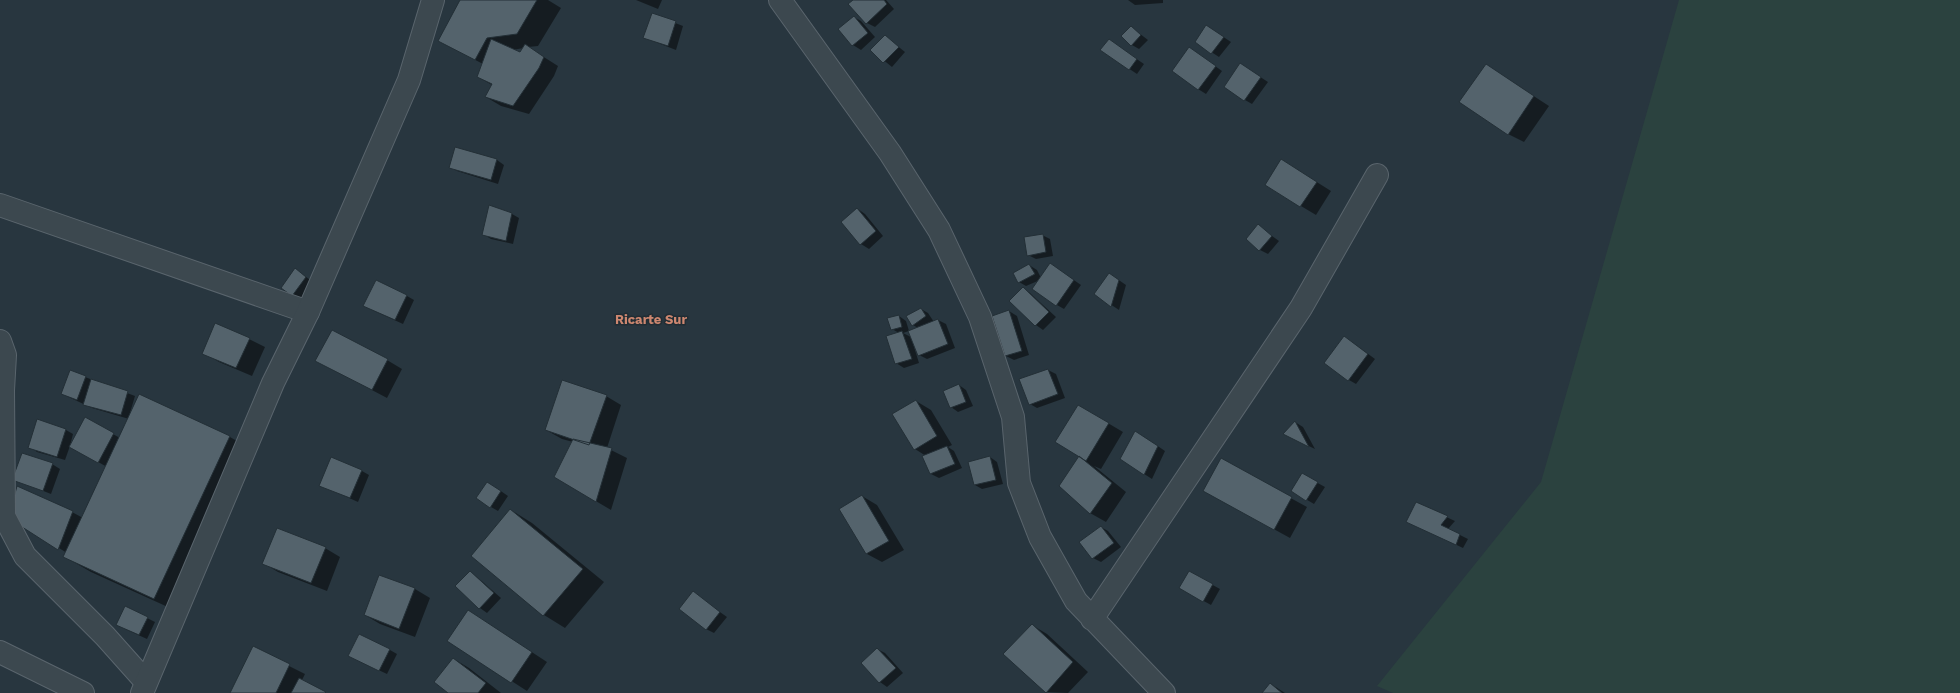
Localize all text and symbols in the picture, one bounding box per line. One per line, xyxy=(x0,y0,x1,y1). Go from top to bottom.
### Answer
district label: Ricarte Sur xyxy=(615,312,687,327)

